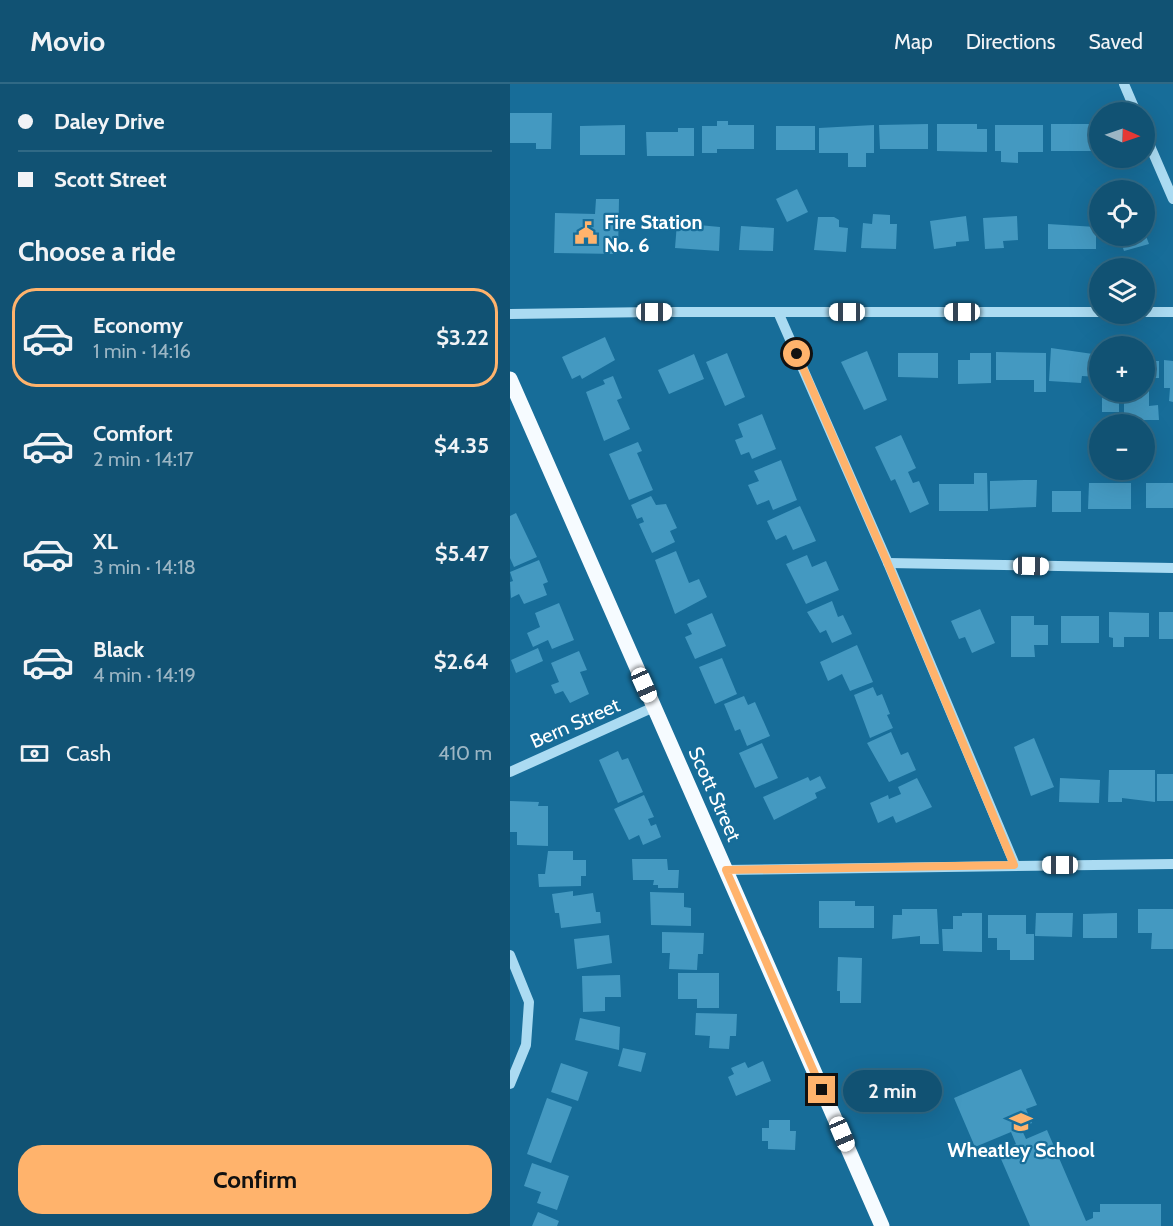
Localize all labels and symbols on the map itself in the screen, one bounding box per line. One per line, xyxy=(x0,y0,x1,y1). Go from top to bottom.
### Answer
north arrow xyxy=(1089,102,1155,168)
place label: Fire Station No. 6 xyxy=(604,210,703,257)
public building icon: Fire Station No. 6 xyxy=(573,220,599,246)
car xyxy=(636,303,672,321)
car xyxy=(829,303,865,321)
car xyxy=(944,303,980,321)
route start xyxy=(783,340,810,367)
car xyxy=(1013,557,1049,575)
car xyxy=(628,665,660,705)
street label: Bern Street xyxy=(526,692,624,753)
street label: Scott Street xyxy=(684,743,747,845)
car xyxy=(1042,856,1078,874)
callout: 2 min xyxy=(843,1069,942,1111)
route end xyxy=(808,1076,835,1103)
school or university icon: Wheatley School xyxy=(1008,1109,1034,1135)
car xyxy=(827,1114,857,1154)
place label: Wheatley School xyxy=(947,1138,1095,1162)

